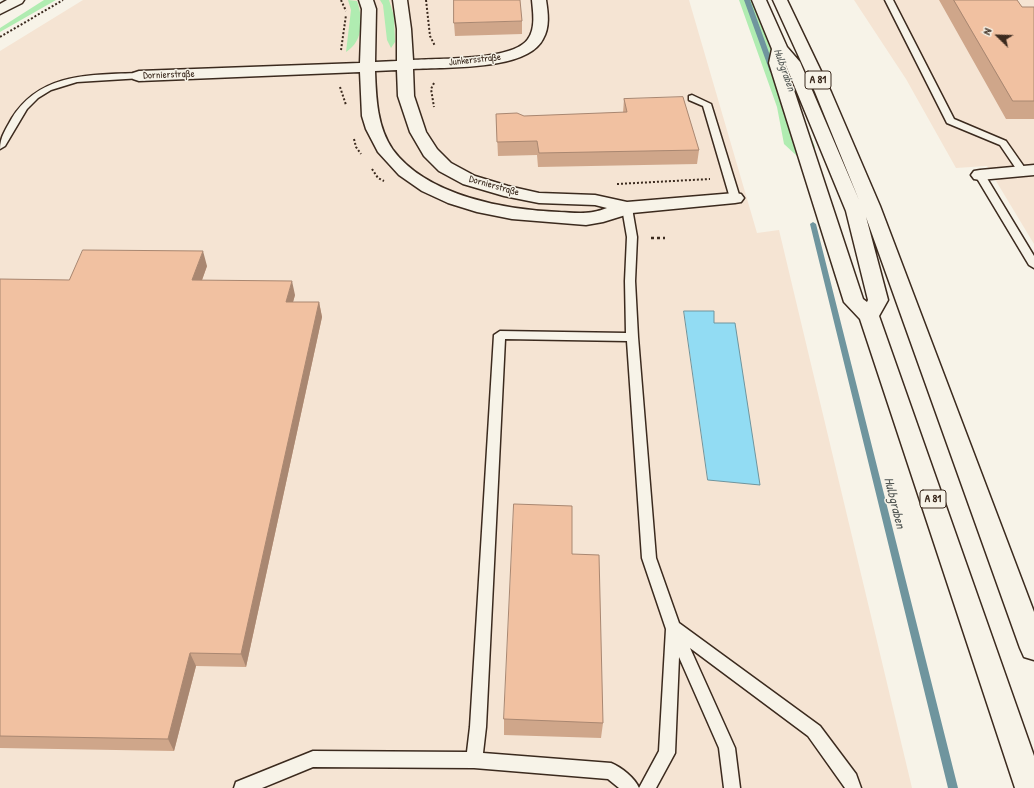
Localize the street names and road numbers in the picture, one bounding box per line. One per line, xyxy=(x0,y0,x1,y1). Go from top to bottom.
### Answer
street label: Junkersstraße xyxy=(448,51,502,69)
street label: Dornierstraße xyxy=(143,68,195,82)
road number: A 81 xyxy=(805,71,831,89)
street label: Dornierstraße xyxy=(468,173,520,199)
road number: A 81 xyxy=(920,490,946,508)

